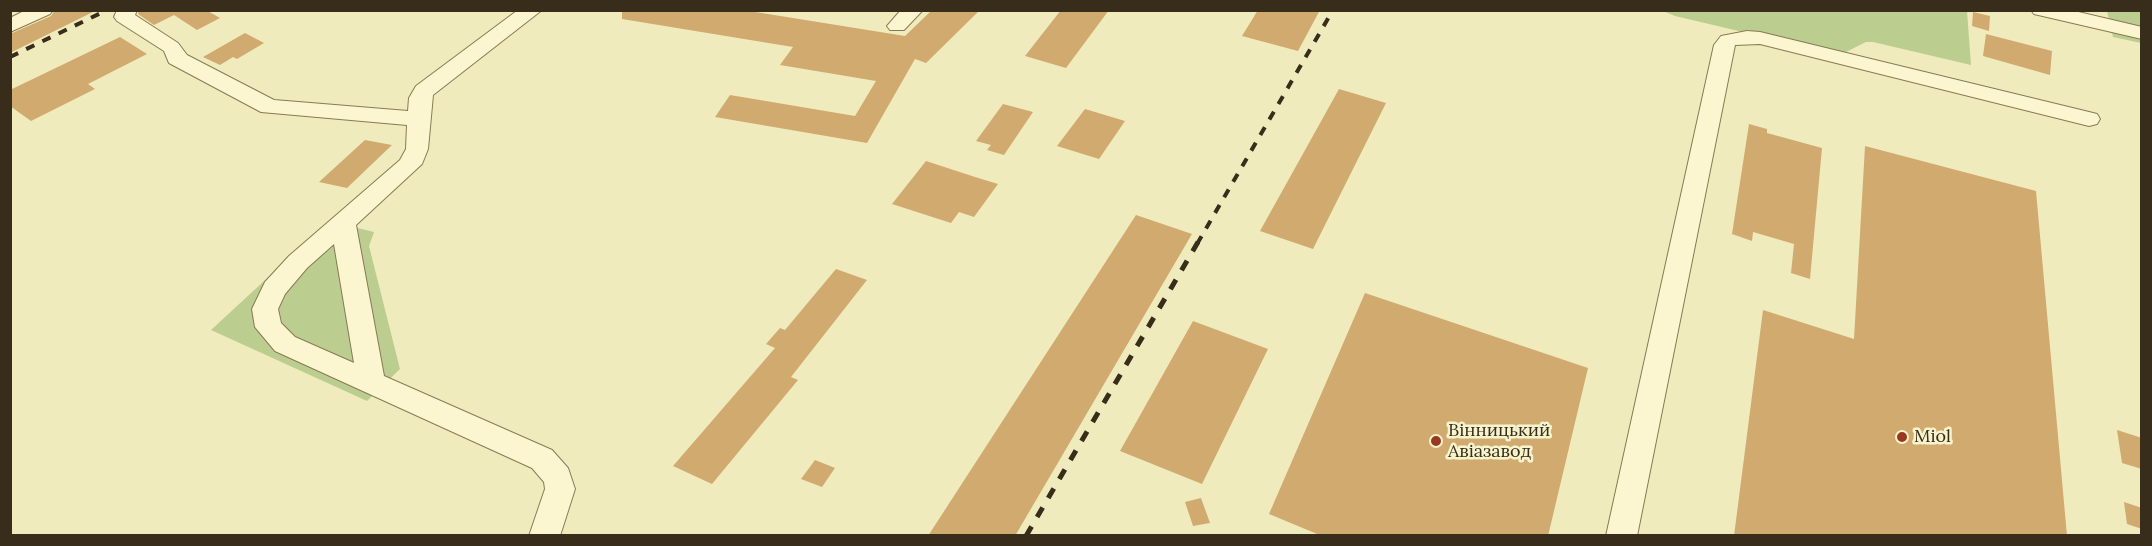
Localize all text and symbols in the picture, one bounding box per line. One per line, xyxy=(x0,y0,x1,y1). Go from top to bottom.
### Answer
place label: Вінницький Авіазавод xyxy=(1448,420,1550,462)
place label: Miol xyxy=(1914,426,1951,448)
marker: Miol xyxy=(1895,430,1909,444)
marker: Вінницький Авіазавод xyxy=(1429,434,1443,448)

